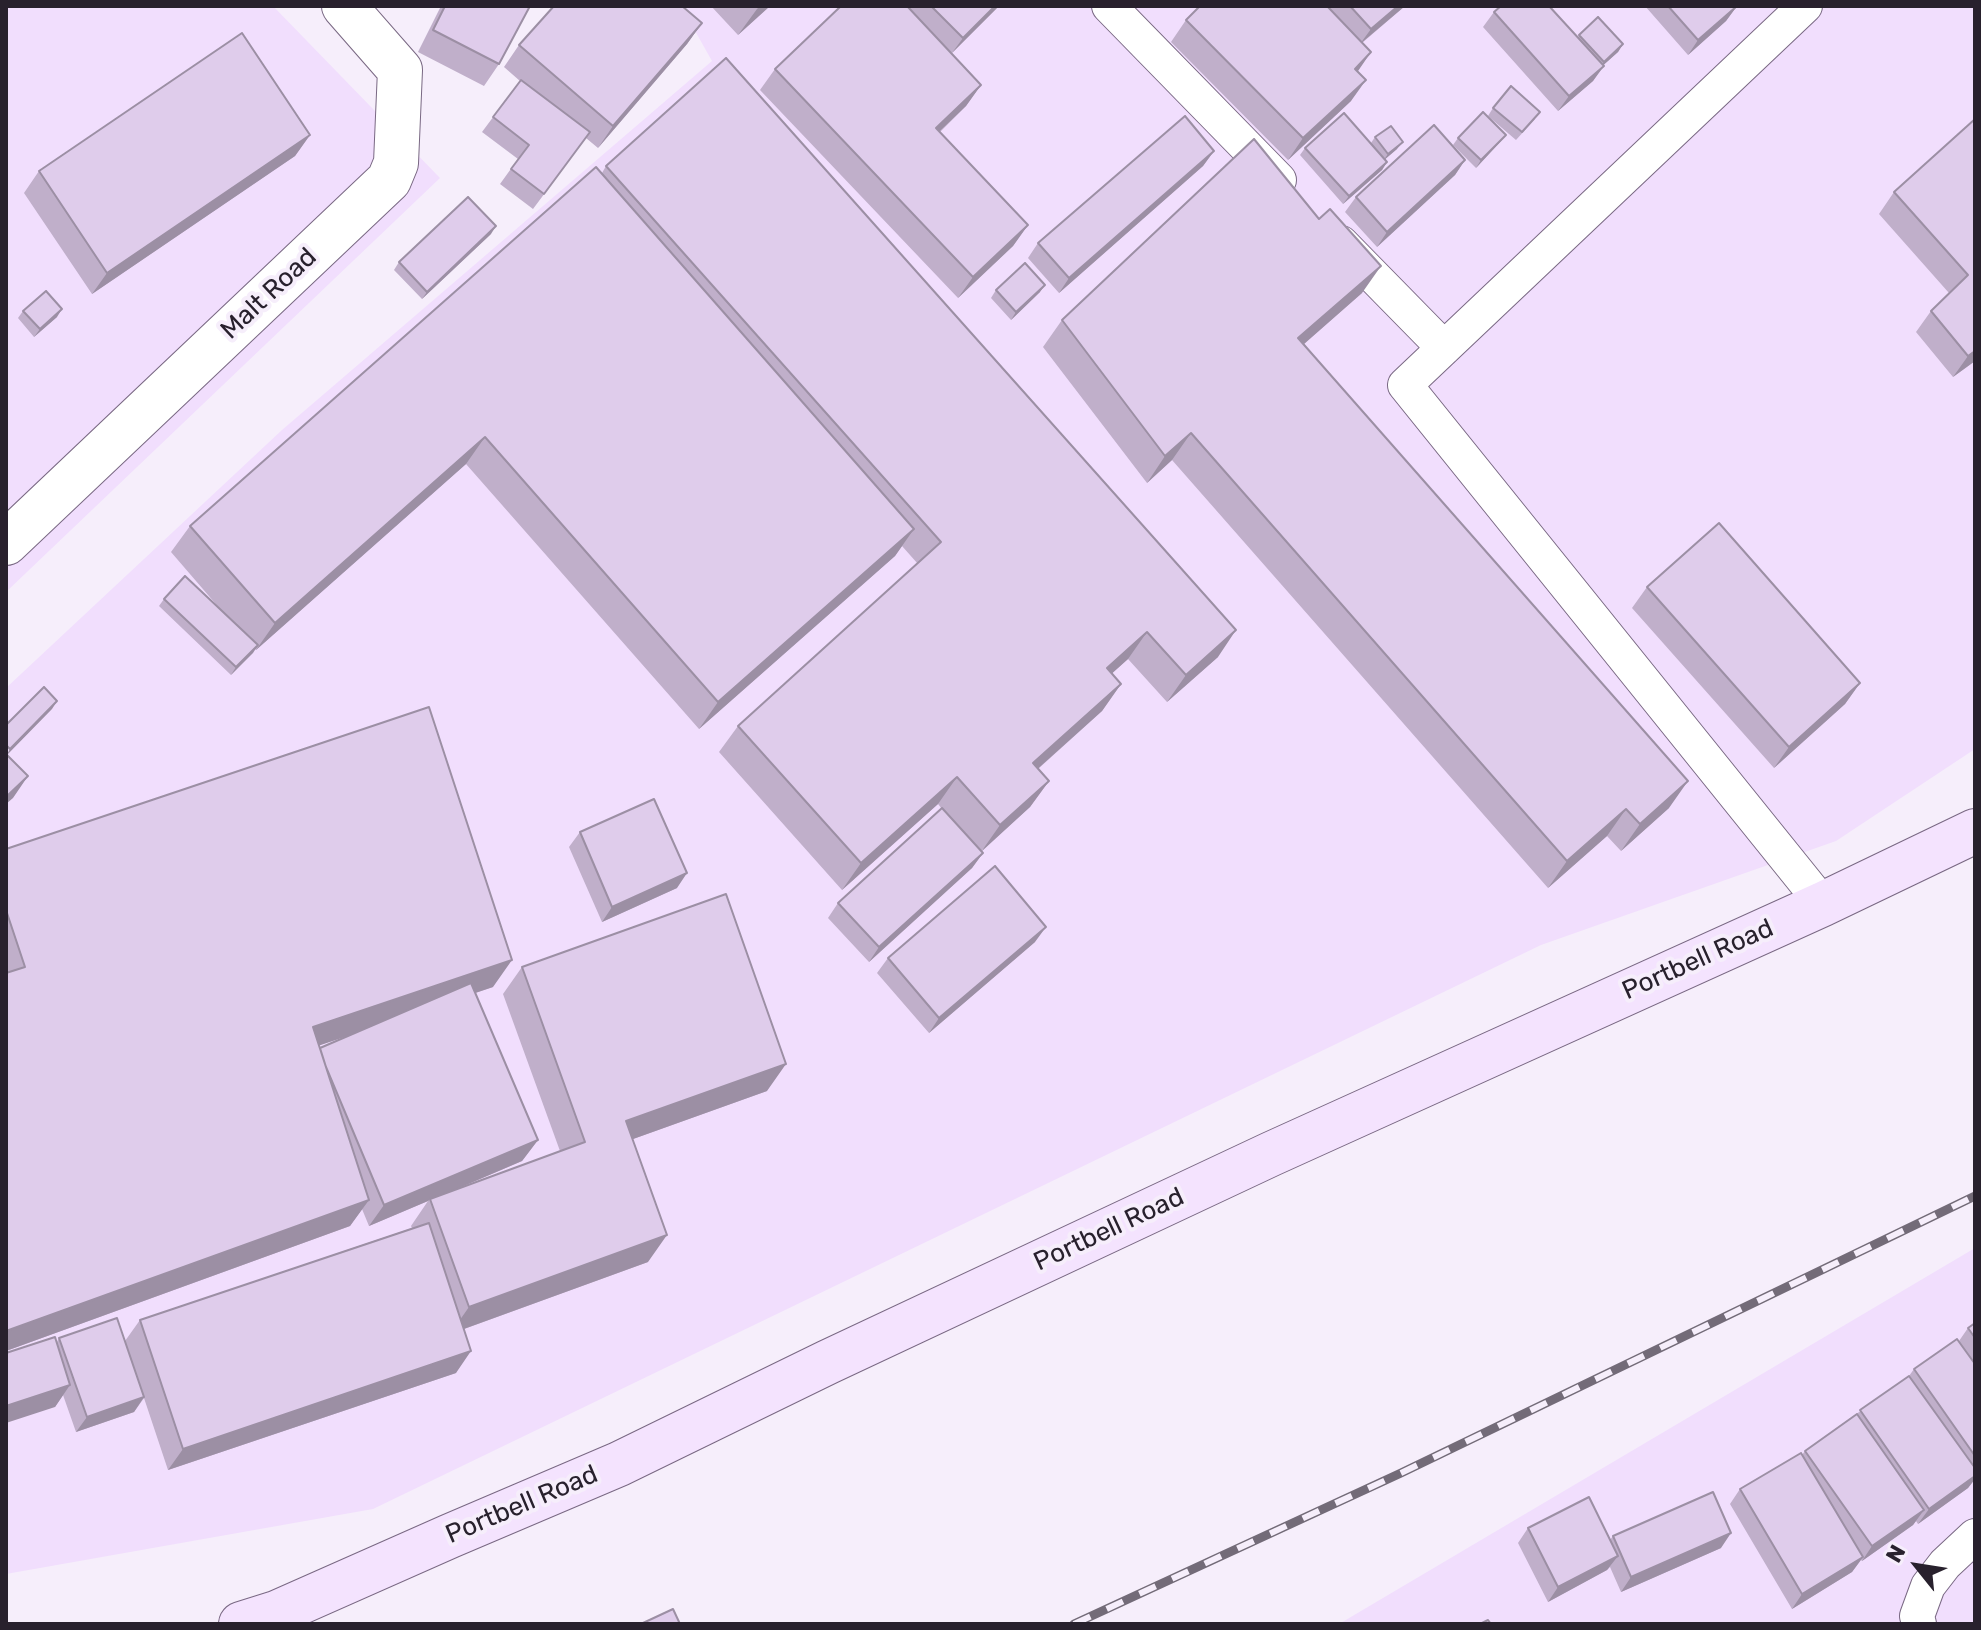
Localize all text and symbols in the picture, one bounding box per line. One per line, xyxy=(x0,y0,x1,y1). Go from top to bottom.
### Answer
street label: Malt Road xyxy=(215,242,323,346)
street label: Portbell Road xyxy=(1618,913,1778,1007)
street label: Portbell Road xyxy=(1029,1182,1189,1278)
street label: Portbell Road xyxy=(441,1459,603,1551)
north arrow xyxy=(1877,1526,1957,1606)
text: N xyxy=(1880,1540,1911,1567)

